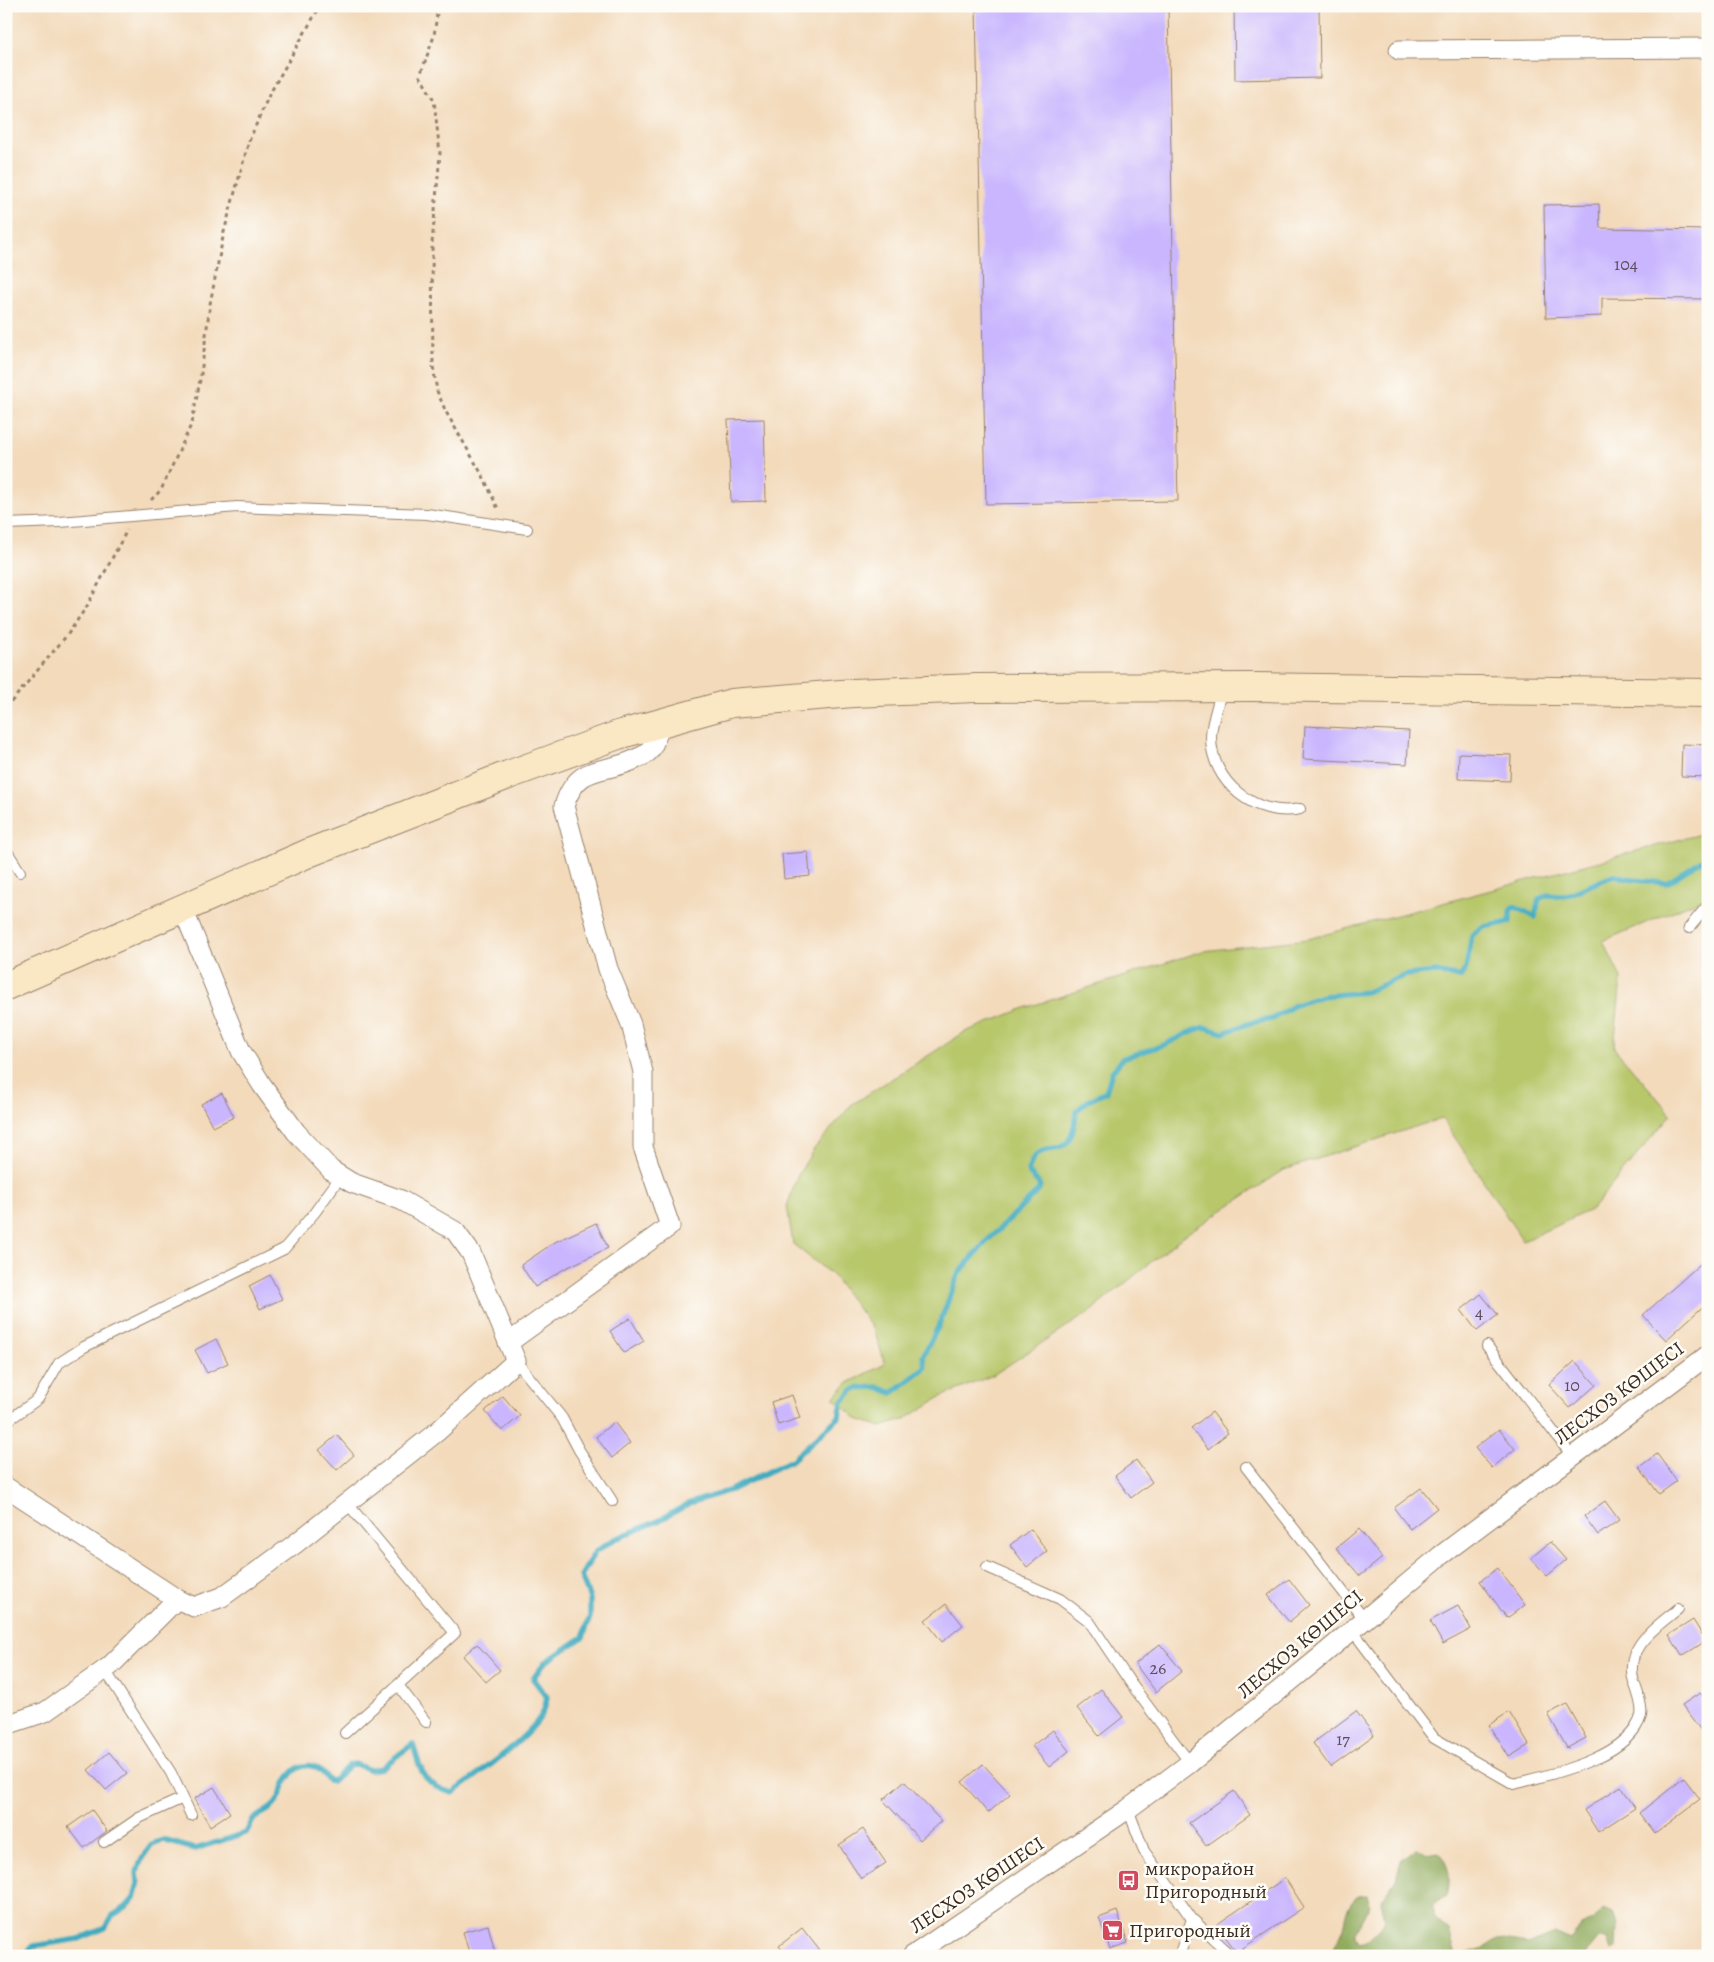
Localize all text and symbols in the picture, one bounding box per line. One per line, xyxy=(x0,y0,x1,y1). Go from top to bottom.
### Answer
house number: 104 xyxy=(1614,252,1638,276)
house number: 4 xyxy=(1475,1300,1483,1324)
street label: ЛЕСХОЗ КӨШЕСІ xyxy=(1548,1335,1690,1451)
house number: 10 xyxy=(1564,1373,1580,1397)
street label: ЛЕСХОЗ КӨШЕСІ xyxy=(1231,1583,1369,1705)
house number: 26 xyxy=(1150,1656,1166,1680)
house number: 17 xyxy=(1336,1727,1350,1751)
street label: ЛЕСХОЗ КӨШЕСІ xyxy=(905,1830,1049,1940)
place label: микрорайон Пригородный xyxy=(1145,1855,1267,1905)
bus stop icon: микрорайон Пригородный xyxy=(1117,1868,1141,1892)
place label: Пригородный xyxy=(1129,1917,1251,1944)
supermarket icon: Пригородный xyxy=(1101,1918,1125,1942)

